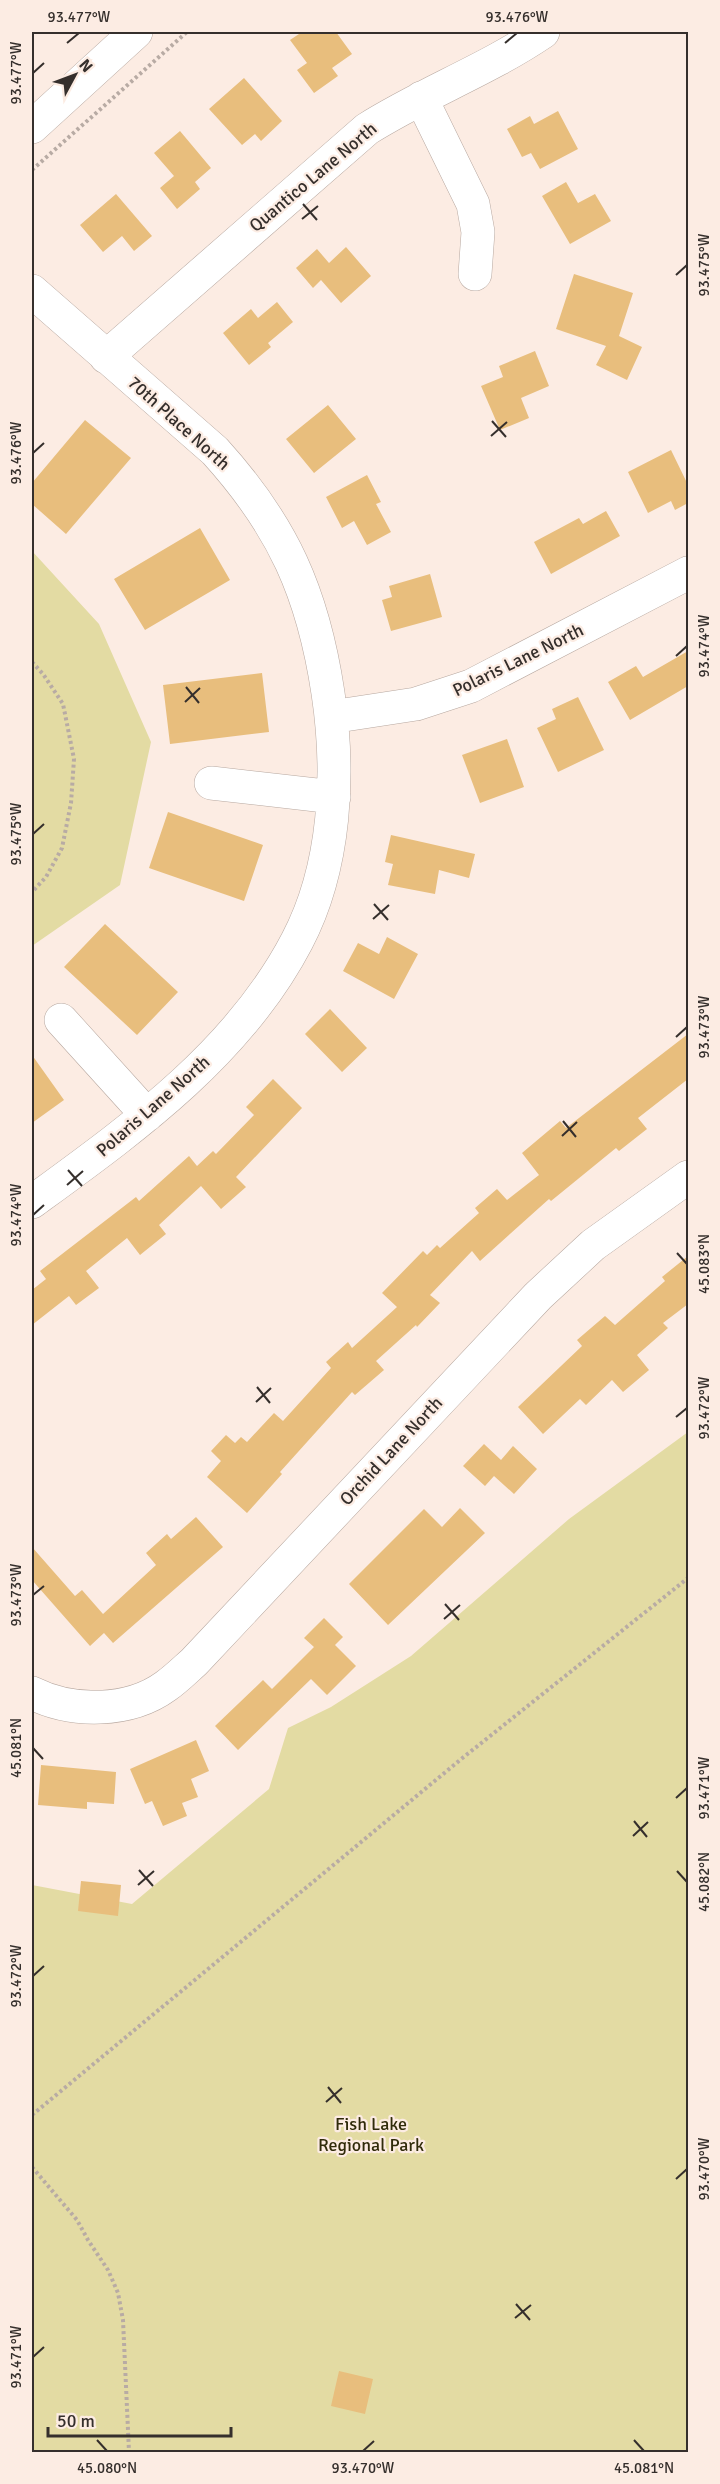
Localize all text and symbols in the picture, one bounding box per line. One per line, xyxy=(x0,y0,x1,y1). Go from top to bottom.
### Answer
text: 93.477°W xyxy=(48,8,111,26)
text: 93.476°W xyxy=(486,8,549,26)
text: 93.477°W xyxy=(7,41,25,104)
north arrow xyxy=(45,45,105,105)
text: N xyxy=(74,55,97,77)
street label: Quantico Lane North xyxy=(245,117,381,237)
text: 93.475°W xyxy=(695,233,713,296)
street label: 70th Place North xyxy=(123,371,235,475)
text: 93.476°W xyxy=(7,421,25,484)
text: 93.474°W xyxy=(695,614,713,677)
street label: Polaris Lane North xyxy=(449,619,587,701)
text: 93.475°W xyxy=(7,802,25,865)
text: 93.473°W xyxy=(695,995,713,1058)
street label: Polaris Lane North xyxy=(92,1051,214,1161)
text: 93.474°W xyxy=(7,1183,25,1246)
text: 45.083°N xyxy=(695,1234,713,1294)
text: 93.472°W xyxy=(695,1376,713,1439)
street label: Orchid Lane North xyxy=(335,1392,447,1510)
text: 93.473°W xyxy=(7,1563,25,1626)
text: 45.081°N xyxy=(7,1718,25,1778)
text: 93.471°W xyxy=(695,1756,713,1819)
text: 45.082°N xyxy=(695,1852,713,1912)
text: 93.472°W xyxy=(7,1944,25,2007)
park label: Fish Lake Regional Park xyxy=(318,2113,424,2156)
text: 93.470°W xyxy=(695,2137,713,2200)
text: 93.471°W xyxy=(7,2325,25,2388)
scale bar xyxy=(48,2400,231,2438)
text: 50 m xyxy=(57,2410,95,2432)
text: 45.080°N xyxy=(77,2459,137,2477)
text: 93.470°W xyxy=(332,2459,395,2477)
text: 45.081°N xyxy=(614,2459,674,2477)

